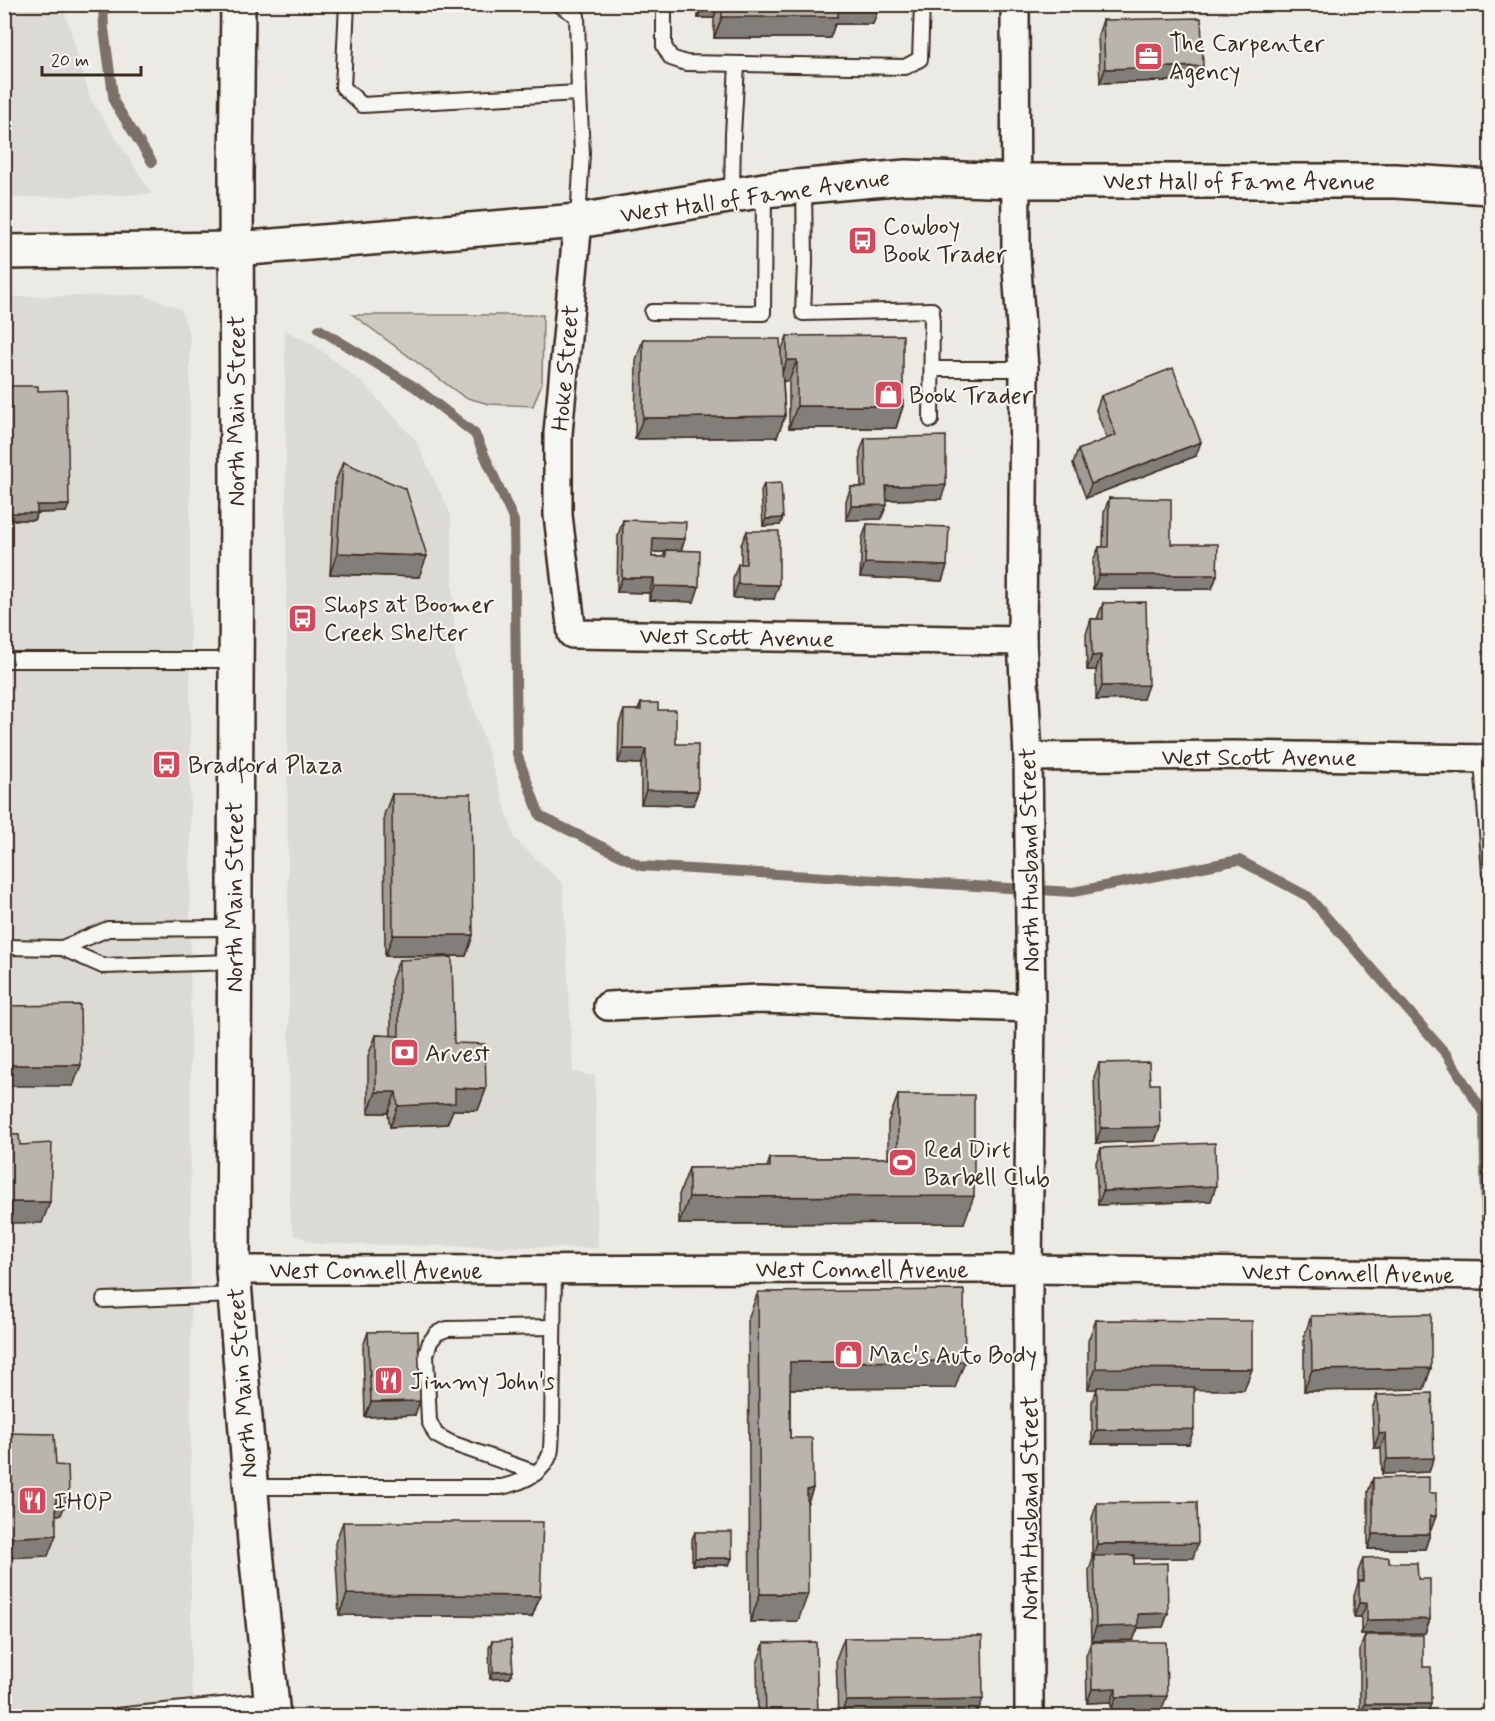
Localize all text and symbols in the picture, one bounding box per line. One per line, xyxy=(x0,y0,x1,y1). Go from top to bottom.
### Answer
place label: The Carpenter Agency xyxy=(1169,29,1324,88)
scale bar xyxy=(42,39,141,77)
office icon: The Carpenter Agency xyxy=(1132,41,1164,73)
text: 20 m xyxy=(51,49,89,73)
street label: West Hall of Fame Avenue xyxy=(618,163,892,232)
street label: West Hall of Fame Avenue xyxy=(1103,167,1375,198)
place label: Cowboy Book Trader xyxy=(883,212,1008,271)
bus stop icon: Cowboy Book Trader xyxy=(846,224,878,256)
street label: Hoke Street xyxy=(546,304,587,433)
street label: North Main Street xyxy=(222,315,253,507)
shop icon: Book Trader xyxy=(872,379,904,411)
place label: Book Trader xyxy=(909,381,1034,412)
place label: Shops at Boomer Creek Shelter xyxy=(324,590,495,649)
bus stop icon: Shops at Boomer Creek Shelter xyxy=(287,602,319,634)
street label: West Scott Avenue xyxy=(639,621,835,656)
street label: West Scott Avenue xyxy=(1162,743,1357,774)
street label: North Husband Street xyxy=(1013,747,1048,973)
bus stop icon: Bradford Plaza xyxy=(151,749,183,781)
place label: Bradford Plaza xyxy=(188,751,343,784)
street label: North Main Street xyxy=(220,801,251,993)
bank icon: Arvest xyxy=(388,1037,420,1069)
place label: Arvest xyxy=(425,1039,490,1070)
place label: Red Dirt Barbell Club xyxy=(924,1135,1050,1194)
sports icon: Red Dirt Barbell Club xyxy=(887,1147,919,1179)
street label: West Connell Avenue xyxy=(756,1255,968,1286)
street label: West Connell Avenue xyxy=(270,1256,482,1287)
street label: West Connell Avenue xyxy=(1241,1257,1455,1292)
street label: North Main Street xyxy=(221,1287,266,1479)
shop icon: Mac's Auto Body xyxy=(832,1339,864,1371)
place label: Mac's Auto Body xyxy=(869,1341,1037,1372)
restaurant icon: Jimmy John's xyxy=(373,1365,405,1397)
place label: Jimmy John's xyxy=(410,1367,555,1398)
street label: North Husband Street xyxy=(1015,1396,1046,1620)
restaurant icon: IHOP xyxy=(17,1485,49,1517)
place label: IHOP xyxy=(54,1487,112,1518)

